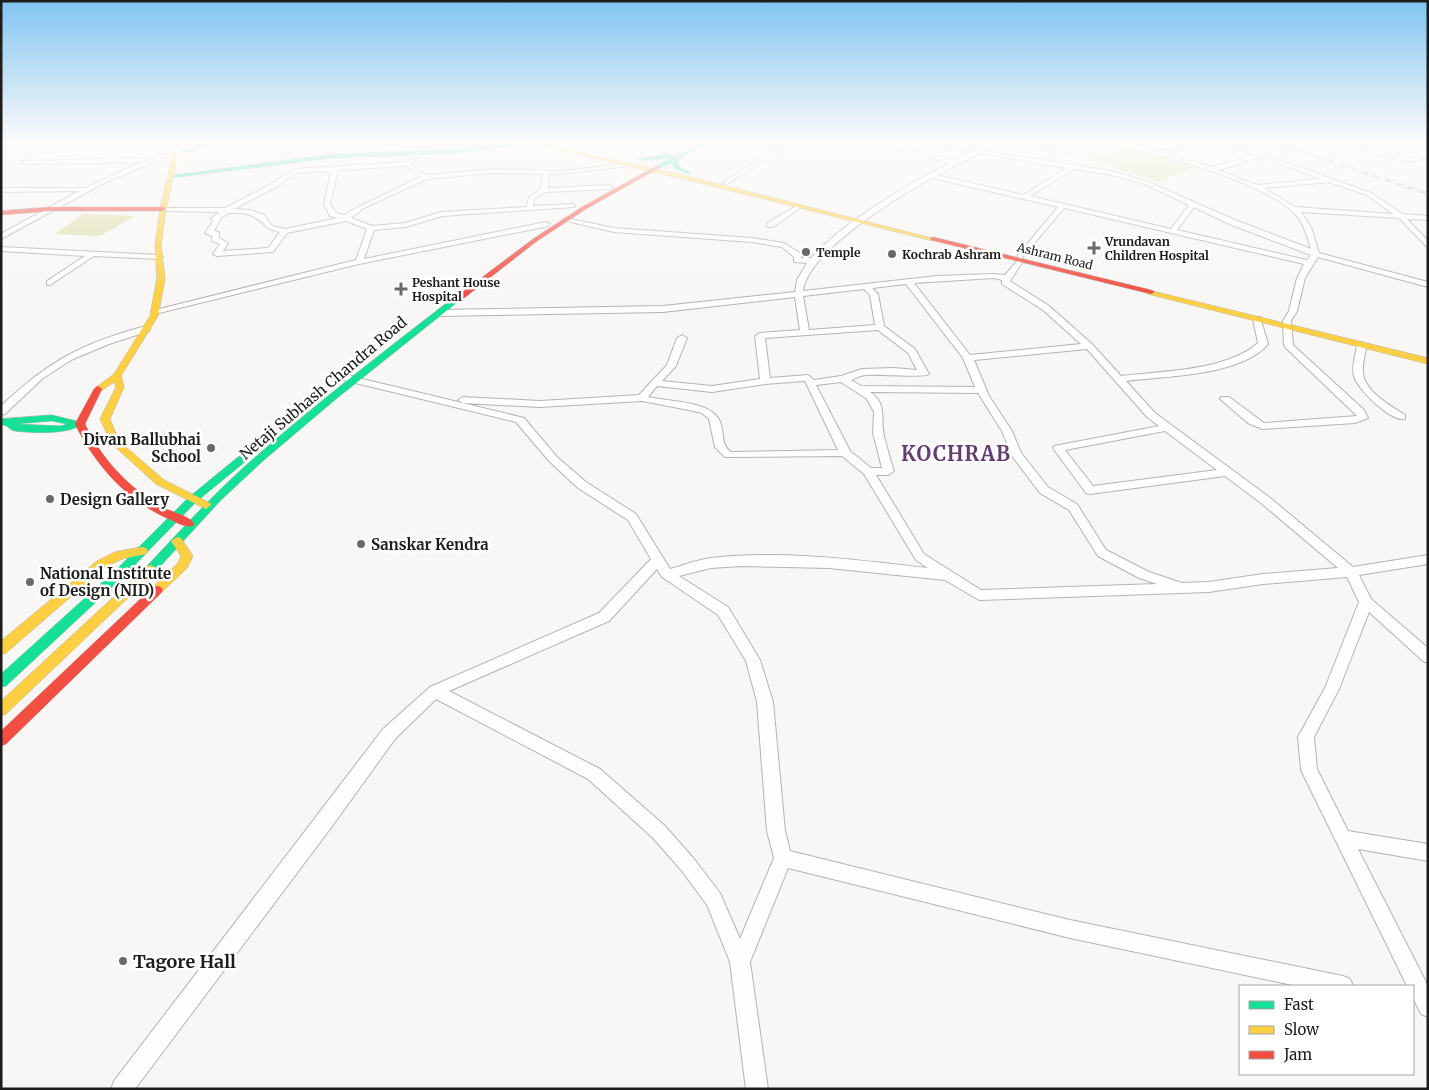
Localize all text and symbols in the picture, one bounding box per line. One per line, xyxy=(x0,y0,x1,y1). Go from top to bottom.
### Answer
place label: Vrundavan Children Hospital xyxy=(1104,234,1209,263)
street label: Ashram Road xyxy=(1015,239,1095,273)
marker: Vrundavan Children Hospital xyxy=(1087,241,1101,255)
place label: Temple xyxy=(816,245,861,260)
marker: Temple xyxy=(800,246,812,258)
place label: Kochrab Ashram xyxy=(902,247,1001,262)
marker: Kochrab Ashram xyxy=(886,248,898,260)
place label: Peshant House Hospital xyxy=(412,275,500,304)
marker: Peshant House Hospital xyxy=(394,282,408,296)
street label: Netaji Subhash Chandra Road xyxy=(235,312,411,464)
place label: Divan Ballubhai School xyxy=(83,430,201,466)
district label: KOCHRAB xyxy=(901,441,1011,466)
marker: Divan Ballubhai School xyxy=(205,442,217,454)
place label: Design Gallery xyxy=(60,490,169,509)
marker: Design Gallery xyxy=(44,493,56,505)
place label: Sanskar Kendra xyxy=(371,535,489,554)
marker: Sanskar Kendra xyxy=(355,538,367,550)
place label: National Institute of Design (NID) xyxy=(40,564,171,600)
marker: National Institute of Design (NID) xyxy=(24,576,36,588)
place label: Tagore Hall xyxy=(133,950,236,973)
marker: Tagore Hall xyxy=(117,955,129,967)
legend xyxy=(1239,985,1414,1075)
text: Fast xyxy=(1284,995,1314,1014)
text: Slow xyxy=(1284,1020,1319,1039)
text: Jam xyxy=(1283,1045,1312,1064)

